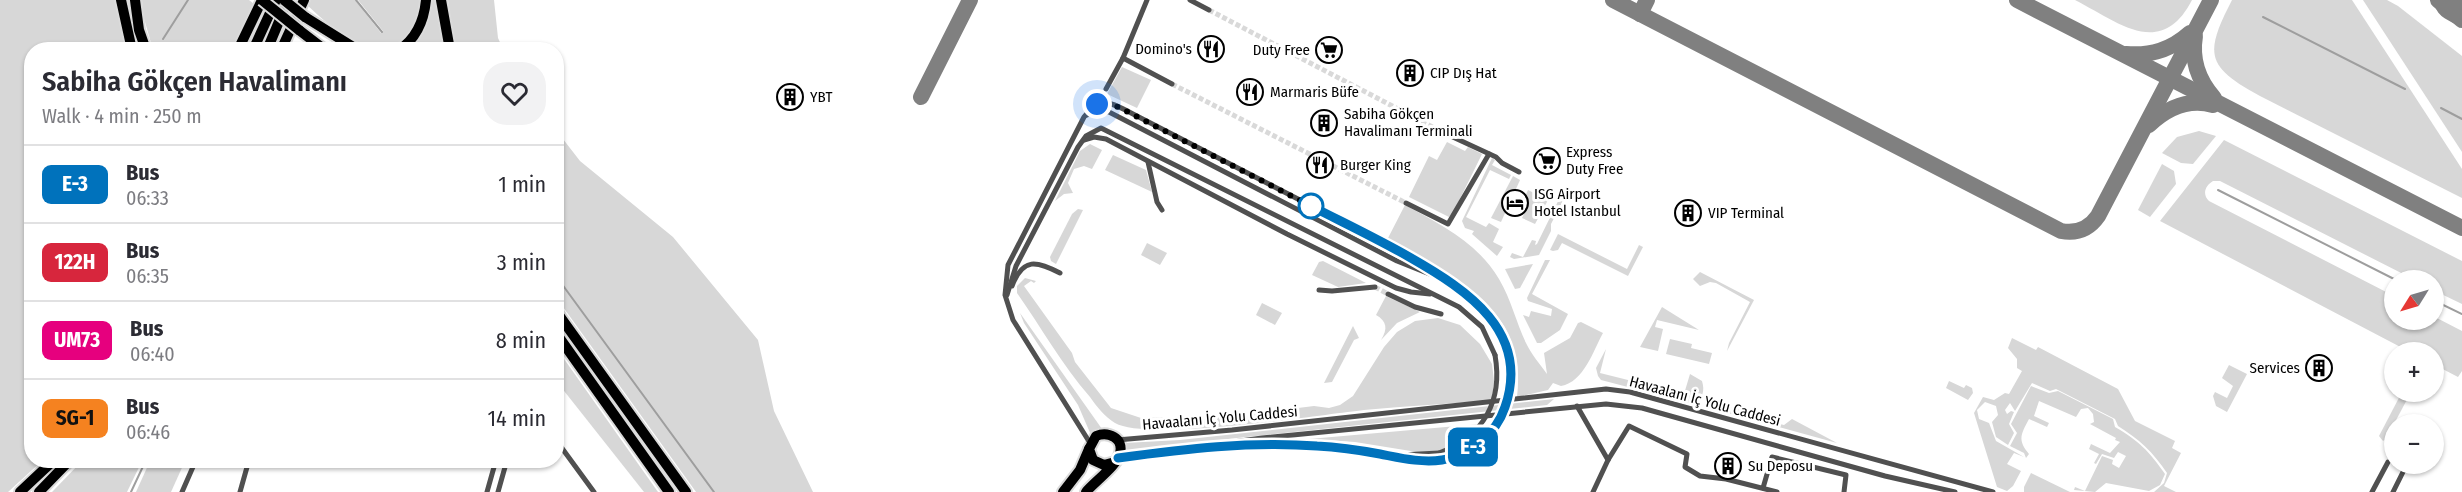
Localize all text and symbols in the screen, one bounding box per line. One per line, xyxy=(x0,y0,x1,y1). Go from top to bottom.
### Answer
restaurant icon: Domino's xyxy=(1196,34,1226,64)
supermarket icon: Duty Free xyxy=(1314,35,1344,65)
place label: Domino's xyxy=(1135,40,1192,58)
place label: Duty Free xyxy=(1253,41,1310,59)
building icon: CIP Dış Hat xyxy=(1395,58,1425,88)
button: heart xyxy=(483,62,546,125)
place label: CIP Dış Hat xyxy=(1430,64,1497,82)
text: Sabiha Gökçen Havalimanı xyxy=(42,65,347,98)
restaurant icon: Marmaris Büfe xyxy=(1235,77,1265,107)
building icon: YBT xyxy=(775,82,805,112)
place label: Marmaris Büfe xyxy=(1270,83,1359,101)
place label: YBT xyxy=(810,88,832,106)
your location xyxy=(1082,89,1112,119)
text: Walk · 4 min · 250 m xyxy=(42,104,202,128)
place label: Sabiha Gökçen Havalimanı Terminali xyxy=(1344,105,1473,140)
building icon: Sabiha Gökçen Havalimanı Terminali xyxy=(1309,108,1339,138)
place label: Express Duty Free xyxy=(1566,143,1623,178)
supermarket icon: Express Duty Free xyxy=(1532,146,1562,176)
restaurant icon: Burger King xyxy=(1305,150,1335,180)
place label: Burger King xyxy=(1340,156,1411,174)
text: Bus xyxy=(126,159,159,186)
text: E-3 xyxy=(62,171,88,197)
text: 1 min xyxy=(498,171,546,198)
place label: ISG Airport Hotel Istanbul xyxy=(1534,185,1621,220)
text: 06:33 xyxy=(126,186,169,210)
hotel icon: ISG Airport Hotel Istanbul xyxy=(1500,188,1530,218)
unlabelled marker xyxy=(1298,193,1324,219)
building icon: VIP Terminal xyxy=(1673,198,1703,228)
place label: VIP Terminal xyxy=(1708,204,1784,222)
text: Bus xyxy=(126,237,159,264)
text: 122H xyxy=(55,249,95,275)
text: 3 min xyxy=(497,249,546,276)
text: 06:35 xyxy=(126,264,169,288)
north arrow xyxy=(2384,270,2444,330)
map controls xyxy=(2384,270,2444,474)
text: Bus xyxy=(130,315,163,342)
text: UM73 xyxy=(54,327,100,353)
text: 8 min xyxy=(496,327,546,354)
text: 06:40 xyxy=(130,342,175,366)
button: + xyxy=(2384,342,2444,402)
building icon: Services xyxy=(2304,353,2334,383)
place label: Services xyxy=(2250,359,2300,377)
street label: Havaalanı İç Yolu Caddesi xyxy=(1627,372,1783,430)
text: Bus xyxy=(126,393,159,420)
street label: Havaalanı İç Yolu Caddesi xyxy=(1142,402,1298,434)
text: SG-1 xyxy=(56,405,94,431)
text: 14 min xyxy=(488,405,546,432)
button: − xyxy=(2384,414,2444,474)
text: 06:46 xyxy=(126,420,170,444)
line badge: E-3 xyxy=(1438,428,1508,466)
text: E-3 xyxy=(1460,434,1486,460)
building icon: Su Deposu xyxy=(1713,451,1743,481)
place label: Su Deposu xyxy=(1748,457,1813,475)

